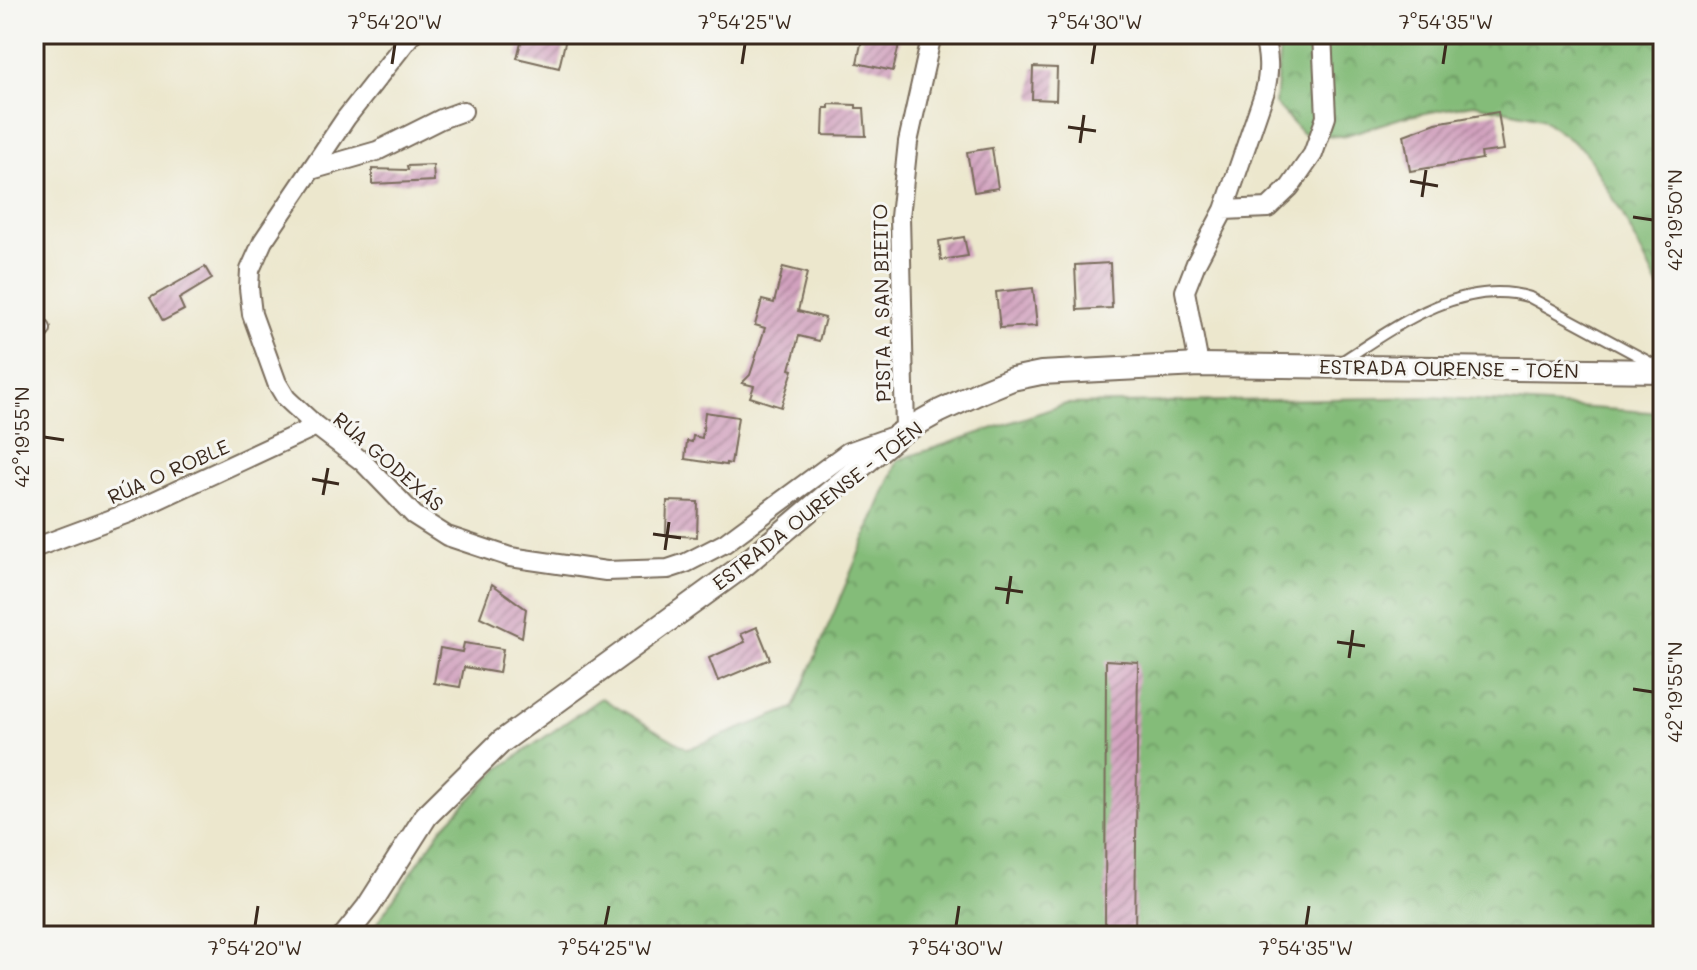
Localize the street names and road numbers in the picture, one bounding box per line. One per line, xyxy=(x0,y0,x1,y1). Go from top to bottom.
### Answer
street label: PISTA A SAN BIEITO xyxy=(866,204,896,402)
street label: ESTRADA OURENSE - TOÉN xyxy=(1319,353,1579,383)
street label: RÚA GODEXÁS xyxy=(328,406,450,516)
street label: ESTRADA OURENSE - TOÉN xyxy=(707,415,927,595)
street label: RÚA O ROBLE xyxy=(103,433,233,509)

